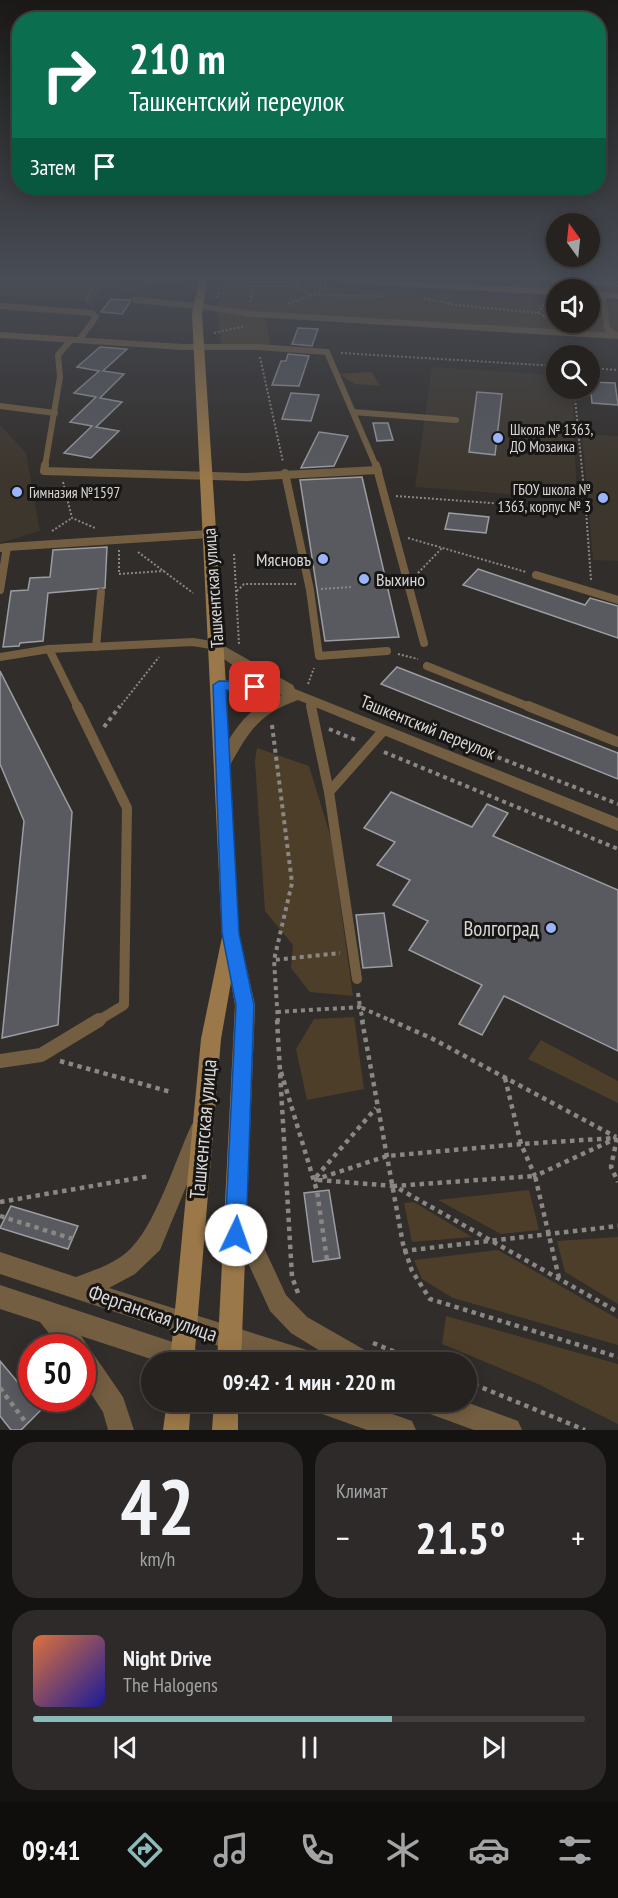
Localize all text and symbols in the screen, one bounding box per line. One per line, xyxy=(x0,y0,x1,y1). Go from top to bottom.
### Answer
text: 210 m xyxy=(129,31,226,86)
icon: right xyxy=(30,36,108,114)
text: Ташкентский переулок xyxy=(129,84,345,118)
icon: arrive xyxy=(88,150,121,183)
text: Затем xyxy=(30,153,76,181)
north arrow xyxy=(546,213,600,267)
map controls xyxy=(546,213,600,399)
button: sound xyxy=(546,279,600,333)
button: search xyxy=(546,345,600,399)
place label: Школа № 1363, ДО Мозаика xyxy=(510,420,593,456)
marker: Школа № 1363, ДО Мозаика xyxy=(491,431,505,445)
place label: ГБОУ школа № 1363, корпус № 3 xyxy=(497,480,591,516)
place label: Гимназия №1597 xyxy=(29,483,120,502)
marker: Гимназия №1597 xyxy=(10,485,24,499)
marker: ГБОУ школа № 1363, корпус № 3 xyxy=(596,491,610,505)
street label: Ташкентская улица xyxy=(197,527,229,649)
place label: Мясновъ xyxy=(256,548,311,571)
marker: Мясновъ xyxy=(316,552,330,566)
place label: Выхино xyxy=(376,568,425,591)
marker: Выхино xyxy=(357,572,371,586)
pin xyxy=(229,661,280,712)
icon: arrive xyxy=(238,670,271,703)
street label: Ташкентский переулок xyxy=(357,689,499,765)
place label: Волгоград xyxy=(463,915,539,942)
marker: Волгоград xyxy=(544,921,558,935)
street label: Ташкентская улица xyxy=(183,1058,223,1200)
position arrow xyxy=(204,1203,268,1267)
street label: Ферганская улица xyxy=(85,1278,221,1348)
speed limit sign: 50 xyxy=(18,1334,96,1412)
text: 09:42 · 1 мин · 220 m xyxy=(223,1368,395,1396)
text: 42 xyxy=(120,1456,195,1557)
text: Климат xyxy=(336,1478,387,1504)
text: 21.5° xyxy=(415,1508,506,1566)
text: − xyxy=(336,1516,350,1559)
text: + xyxy=(571,1516,585,1559)
text: km/h xyxy=(140,1546,175,1572)
text: Night Drive xyxy=(123,1644,212,1672)
text: The Halogens xyxy=(123,1672,218,1698)
icon: previous xyxy=(109,1731,142,1764)
icon: pause xyxy=(293,1731,326,1764)
icon: next xyxy=(477,1731,510,1764)
icon: directions xyxy=(124,1829,166,1871)
icon: music xyxy=(210,1829,252,1871)
icon: phone xyxy=(296,1829,338,1871)
icon: climate xyxy=(382,1829,424,1871)
icon: car xyxy=(468,1829,510,1871)
icon: filters xyxy=(554,1829,596,1871)
text: 09:41 xyxy=(22,1833,80,1867)

